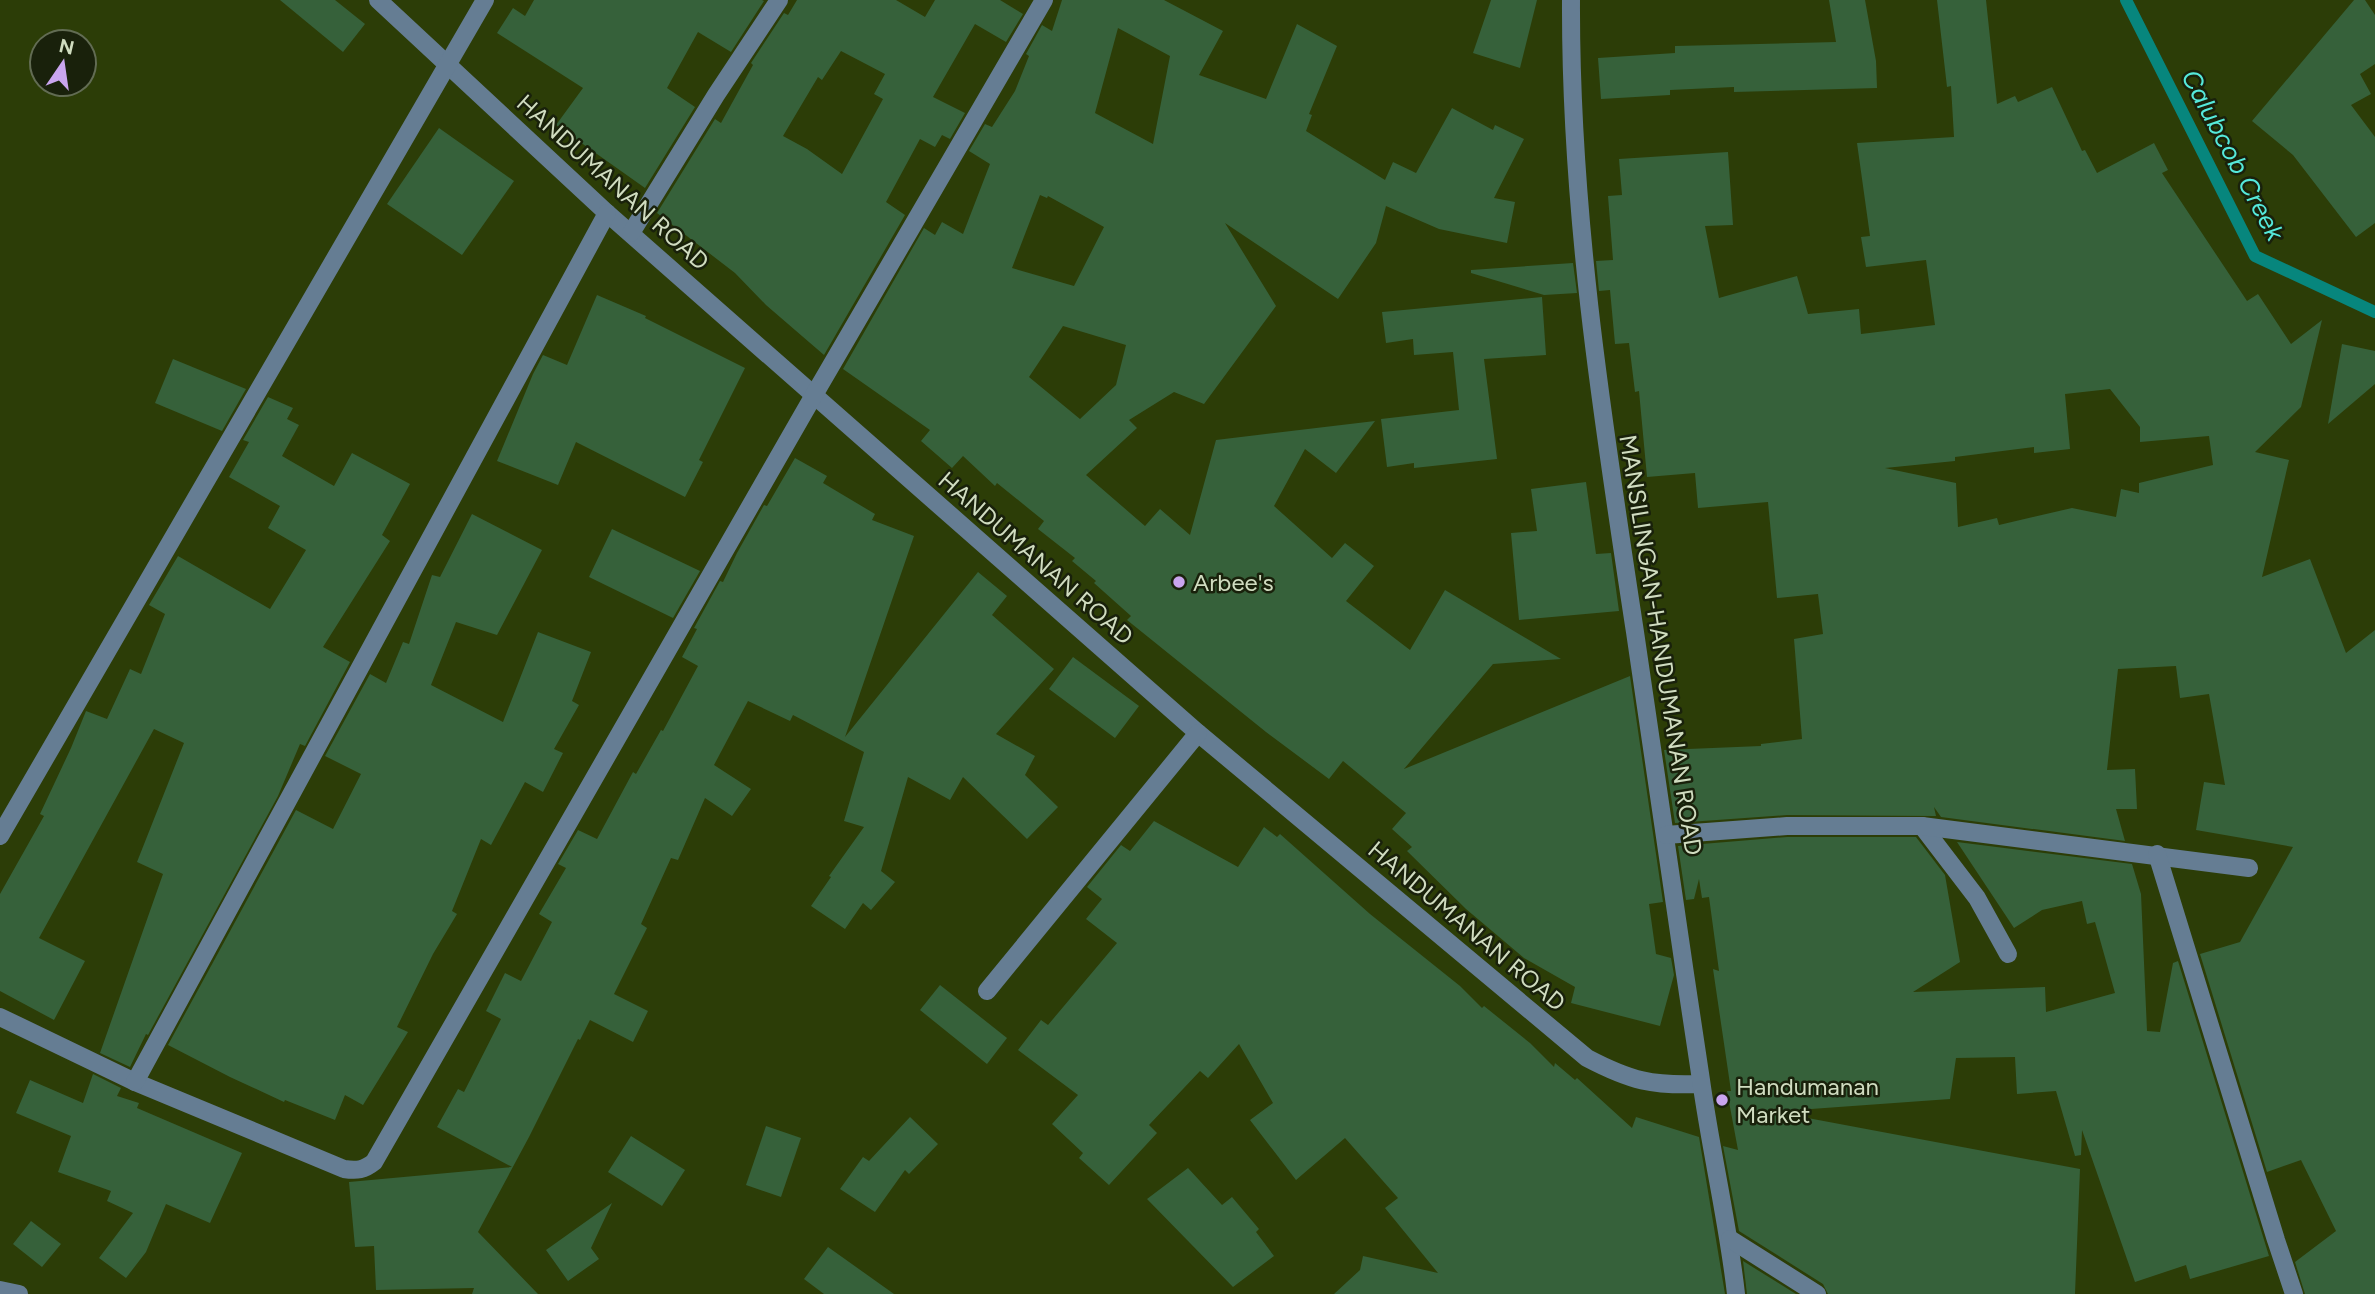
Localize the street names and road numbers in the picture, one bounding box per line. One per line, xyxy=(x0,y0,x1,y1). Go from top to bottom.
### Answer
street label: HANDUMANAN ROAD xyxy=(511,88,715,276)
street label: MANSILINGAN-HANDUMANAN ROAD xyxy=(1613,433,1709,857)
street label: HANDUMANAN ROAD xyxy=(933,466,1139,650)
street label: HANDUMANAN ROAD xyxy=(1362,835,1572,1017)

